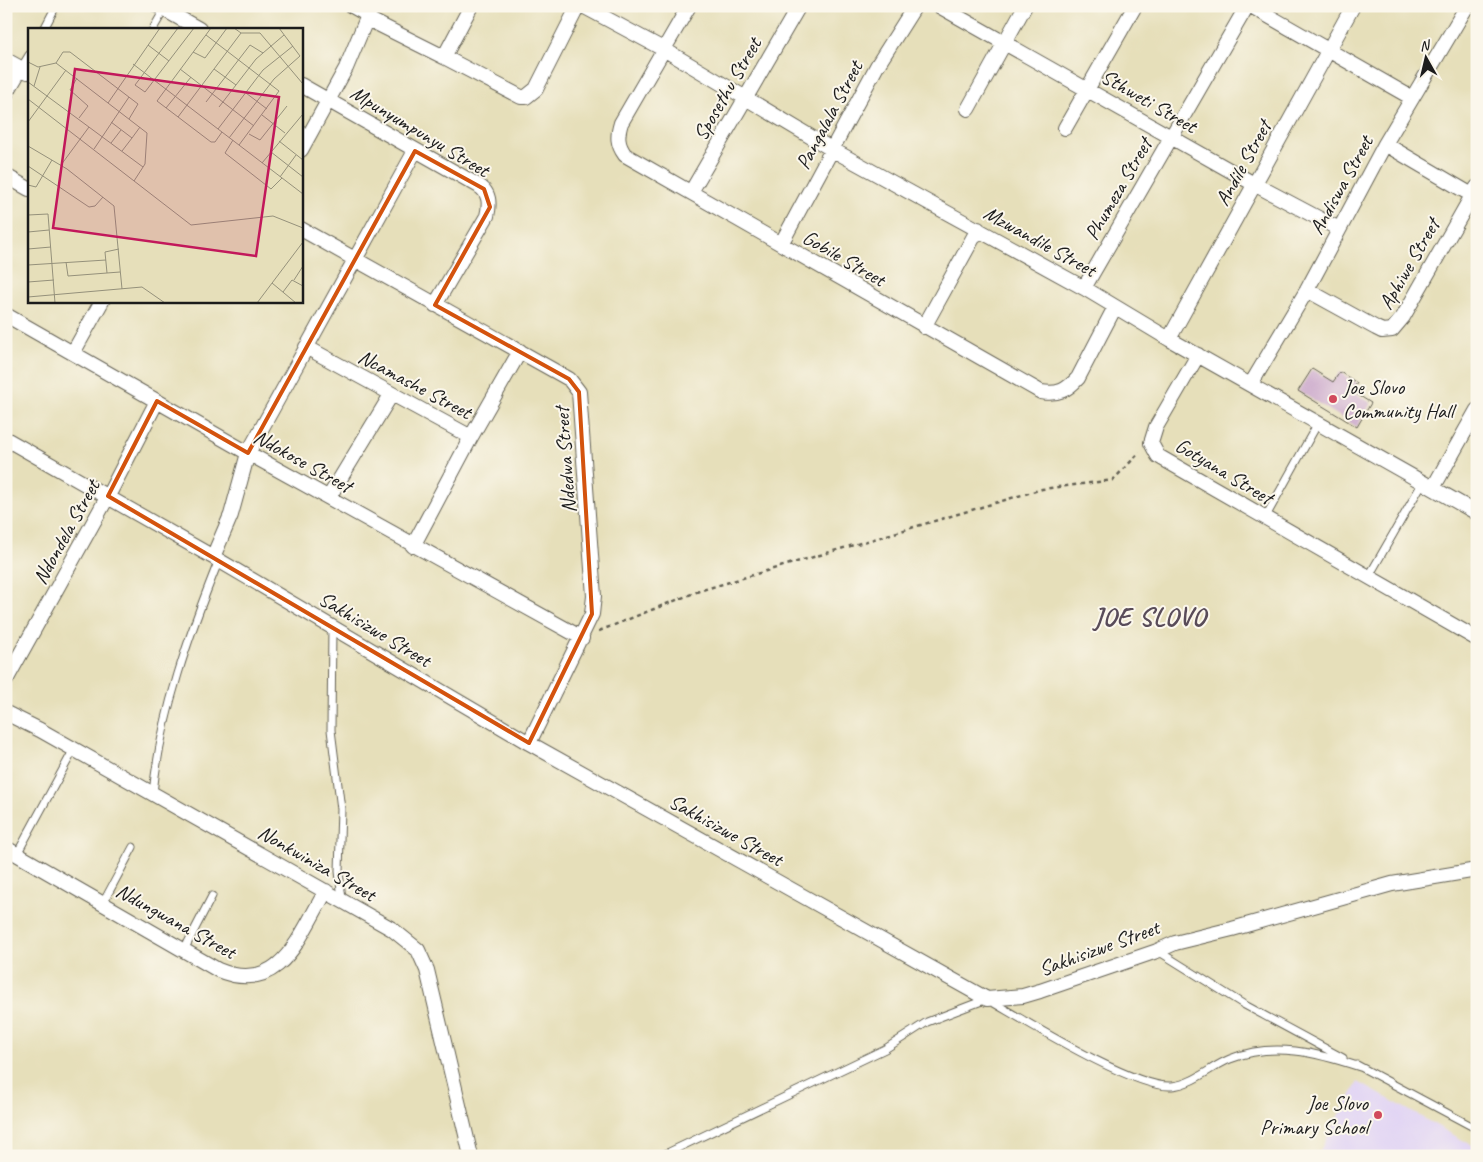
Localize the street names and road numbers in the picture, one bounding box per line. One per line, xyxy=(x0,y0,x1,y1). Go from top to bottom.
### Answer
street label: Sposethu Street xyxy=(687,31,768,145)
street label: Pangalala Street xyxy=(790,55,869,174)
street label: Sthweti Street xyxy=(1097,63,1203,140)
street label: Mpunyumpunyu Street xyxy=(346,79,496,184)
street label: Andile Street xyxy=(1209,113,1278,210)
street label: Andiswa Street xyxy=(1303,129,1380,239)
street label: Phumeza Street xyxy=(1078,131,1159,245)
street label: Mzwandile Street xyxy=(979,199,1102,284)
street label: Aphiwe Street xyxy=(1373,211,1447,314)
street label: Gobile Street xyxy=(798,224,892,293)
street label: Ncamashe Street xyxy=(354,343,478,426)
street label: Ndedwa Street xyxy=(548,403,582,514)
street label: Ndokose Street xyxy=(249,423,359,500)
street label: Gotyana Street xyxy=(1171,432,1280,512)
street label: Ndondela Street xyxy=(27,473,106,589)
street label: Sakhisizwe Street xyxy=(314,585,437,674)
street label: Sakhisizwe Street xyxy=(665,788,789,873)
street label: Nonkwiniza Street xyxy=(254,819,382,908)
street label: Ndungwana Street xyxy=(112,877,242,966)
street label: Sakhisizwe Street xyxy=(1035,914,1165,982)

